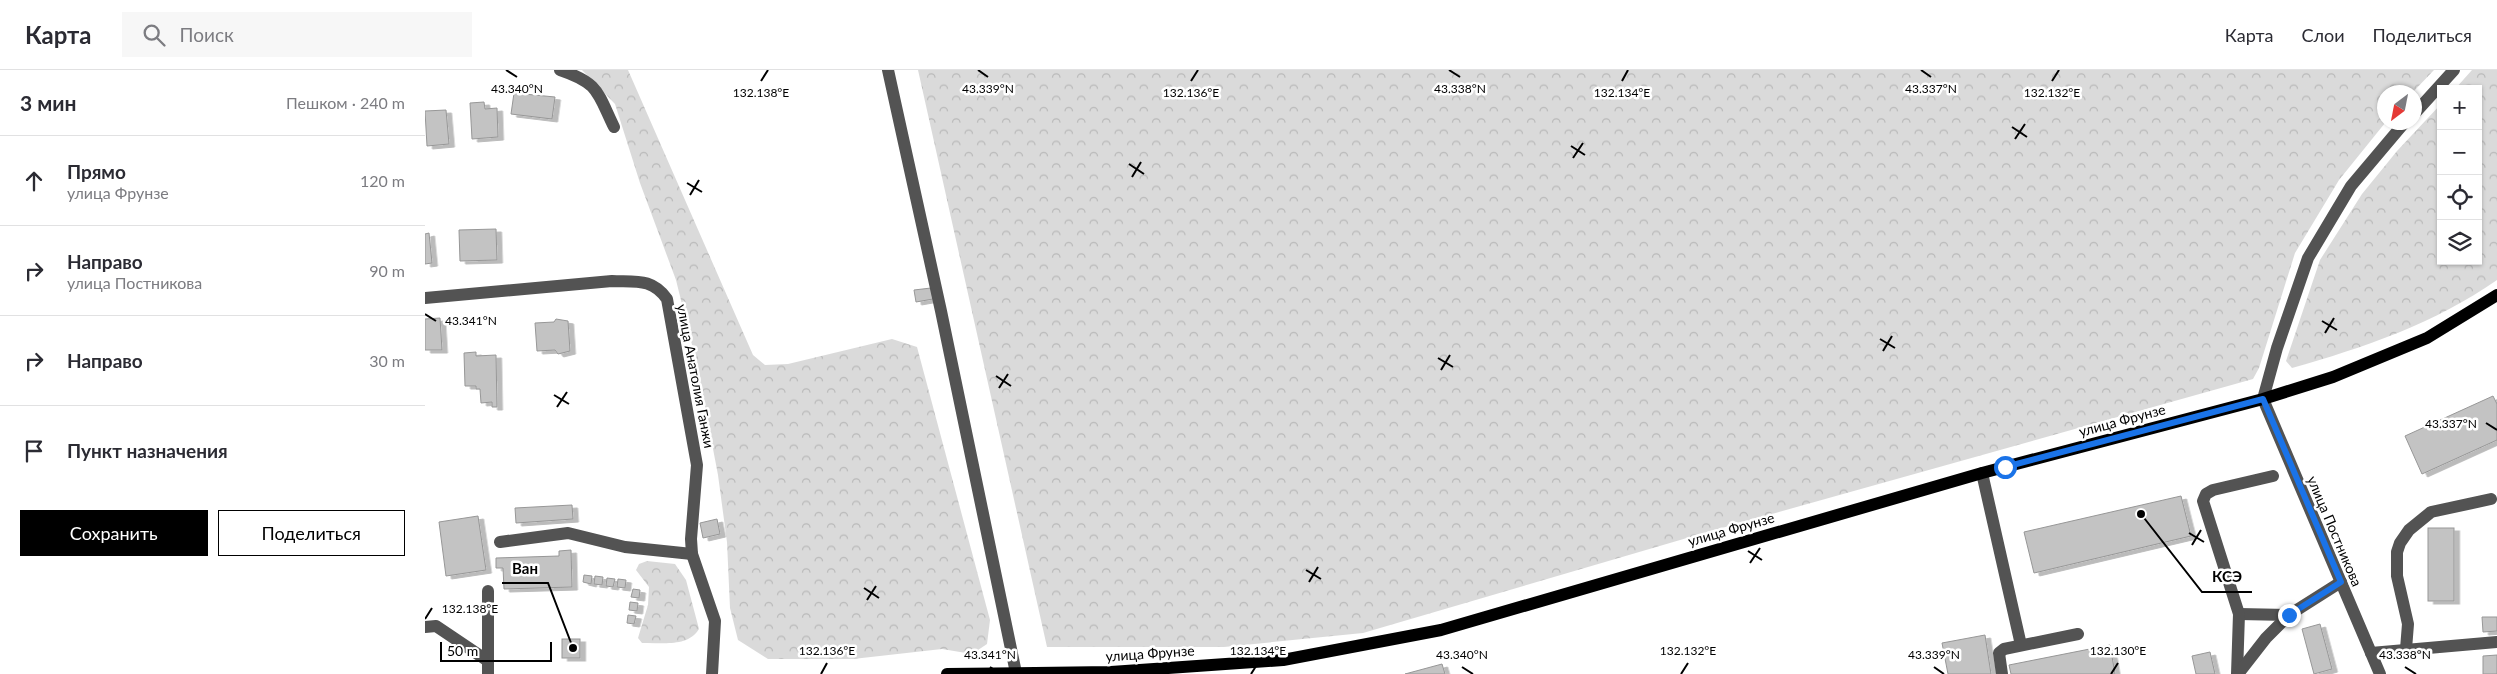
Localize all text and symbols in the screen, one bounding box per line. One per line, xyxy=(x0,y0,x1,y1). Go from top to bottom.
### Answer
search box xyxy=(122,12,472,57)
text: Карта xyxy=(25,20,92,49)
icon: search xyxy=(140,21,168,49)
text: Поиск xyxy=(180,23,234,46)
text: Карта xyxy=(2225,24,2273,46)
text: Слои xyxy=(2301,24,2345,46)
text: Поделиться xyxy=(2373,24,2472,46)
text: 43.340°N xyxy=(491,81,543,96)
text: 43.339°N xyxy=(962,81,1014,96)
text: 43.338°N xyxy=(1434,81,1486,96)
text: 43.337°N xyxy=(1905,81,1957,96)
text: 132.138°E xyxy=(733,85,789,100)
text: 132.136°E xyxy=(1163,85,1219,100)
text: 132.134°E xyxy=(1594,85,1650,100)
text: 132.132°E xyxy=(2024,85,2080,100)
north arrow xyxy=(2377,85,2422,130)
map controls xyxy=(2437,85,2482,265)
button: + xyxy=(2437,85,2482,130)
text: 3 мин xyxy=(20,90,77,115)
text: Пешком · 240 m xyxy=(286,93,405,112)
button: − xyxy=(2437,130,2482,175)
text: Прямо xyxy=(67,160,126,183)
icon: ahead xyxy=(20,167,48,195)
text: 120 m xyxy=(360,171,405,190)
button: locate xyxy=(2437,175,2482,220)
text: улица Фрунзе xyxy=(67,183,169,202)
button: layers xyxy=(2437,220,2482,265)
text: Направо xyxy=(67,250,143,273)
icon: right xyxy=(20,257,48,285)
text: 90 m xyxy=(369,261,405,280)
text: улица Постникова xyxy=(67,273,202,292)
street label: улица Анатолия Ганжи xyxy=(674,302,718,450)
text: 43.341°N xyxy=(445,313,497,328)
icon: right xyxy=(20,347,48,375)
text: Направо xyxy=(67,349,143,372)
text: 30 m xyxy=(369,351,405,370)
street label: улица Фрунзе xyxy=(2077,400,2167,440)
text: 43.337°N xyxy=(2425,416,2477,431)
icon: arrive xyxy=(20,437,48,465)
text: Пункт назначения xyxy=(67,439,228,462)
route start xyxy=(1994,456,2017,479)
street label: улица Постникова xyxy=(2304,473,2366,589)
street label: улица Фрунзе xyxy=(1686,509,1776,549)
button: Сохранить xyxy=(20,510,208,556)
button: Поделиться xyxy=(218,510,405,556)
callout: Ван xyxy=(502,553,548,583)
text: Ван xyxy=(512,559,538,577)
callout: КСЭ xyxy=(2202,562,2252,592)
text: КСЭ xyxy=(2212,567,2242,585)
text: 132.138°E xyxy=(442,601,498,616)
route end xyxy=(2278,604,2301,627)
scale bar xyxy=(440,639,553,662)
street label: улица Фрунзе xyxy=(1105,641,1195,665)
text: 50 m xyxy=(447,642,478,659)
text: 132.136°E xyxy=(799,643,855,658)
text: 132.134°E xyxy=(1230,643,1286,658)
text: 132.132°E xyxy=(1660,643,1716,658)
text: 132.130°E xyxy=(2090,643,2146,658)
text: 43.341°N xyxy=(964,647,1016,662)
text: 43.340°N xyxy=(1436,647,1488,662)
text: 43.339°N xyxy=(1908,647,1960,662)
text: 43.338°N xyxy=(2379,647,2431,662)

